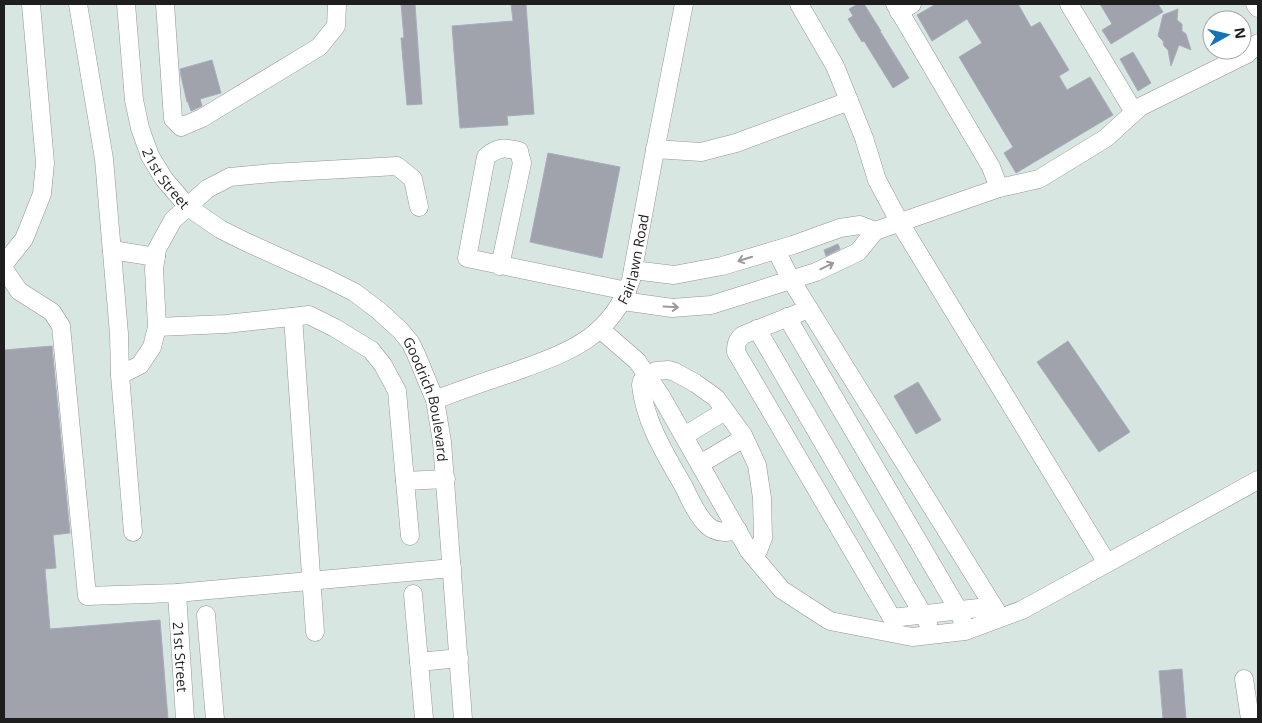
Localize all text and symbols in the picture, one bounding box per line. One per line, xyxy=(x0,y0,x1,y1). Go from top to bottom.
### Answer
north arrow xyxy=(1202,10,1252,60)
text: N xyxy=(1230,26,1251,40)
street label: 21st Street xyxy=(138,145,194,212)
street label: Fairlawn Road xyxy=(612,212,653,307)
one-way arrow xyxy=(738,255,754,265)
one-way arrow xyxy=(819,261,834,271)
one-way arrow xyxy=(663,302,679,311)
street label: Goodrich Boulevard xyxy=(399,333,453,462)
street label: 21st Street xyxy=(169,621,193,693)

